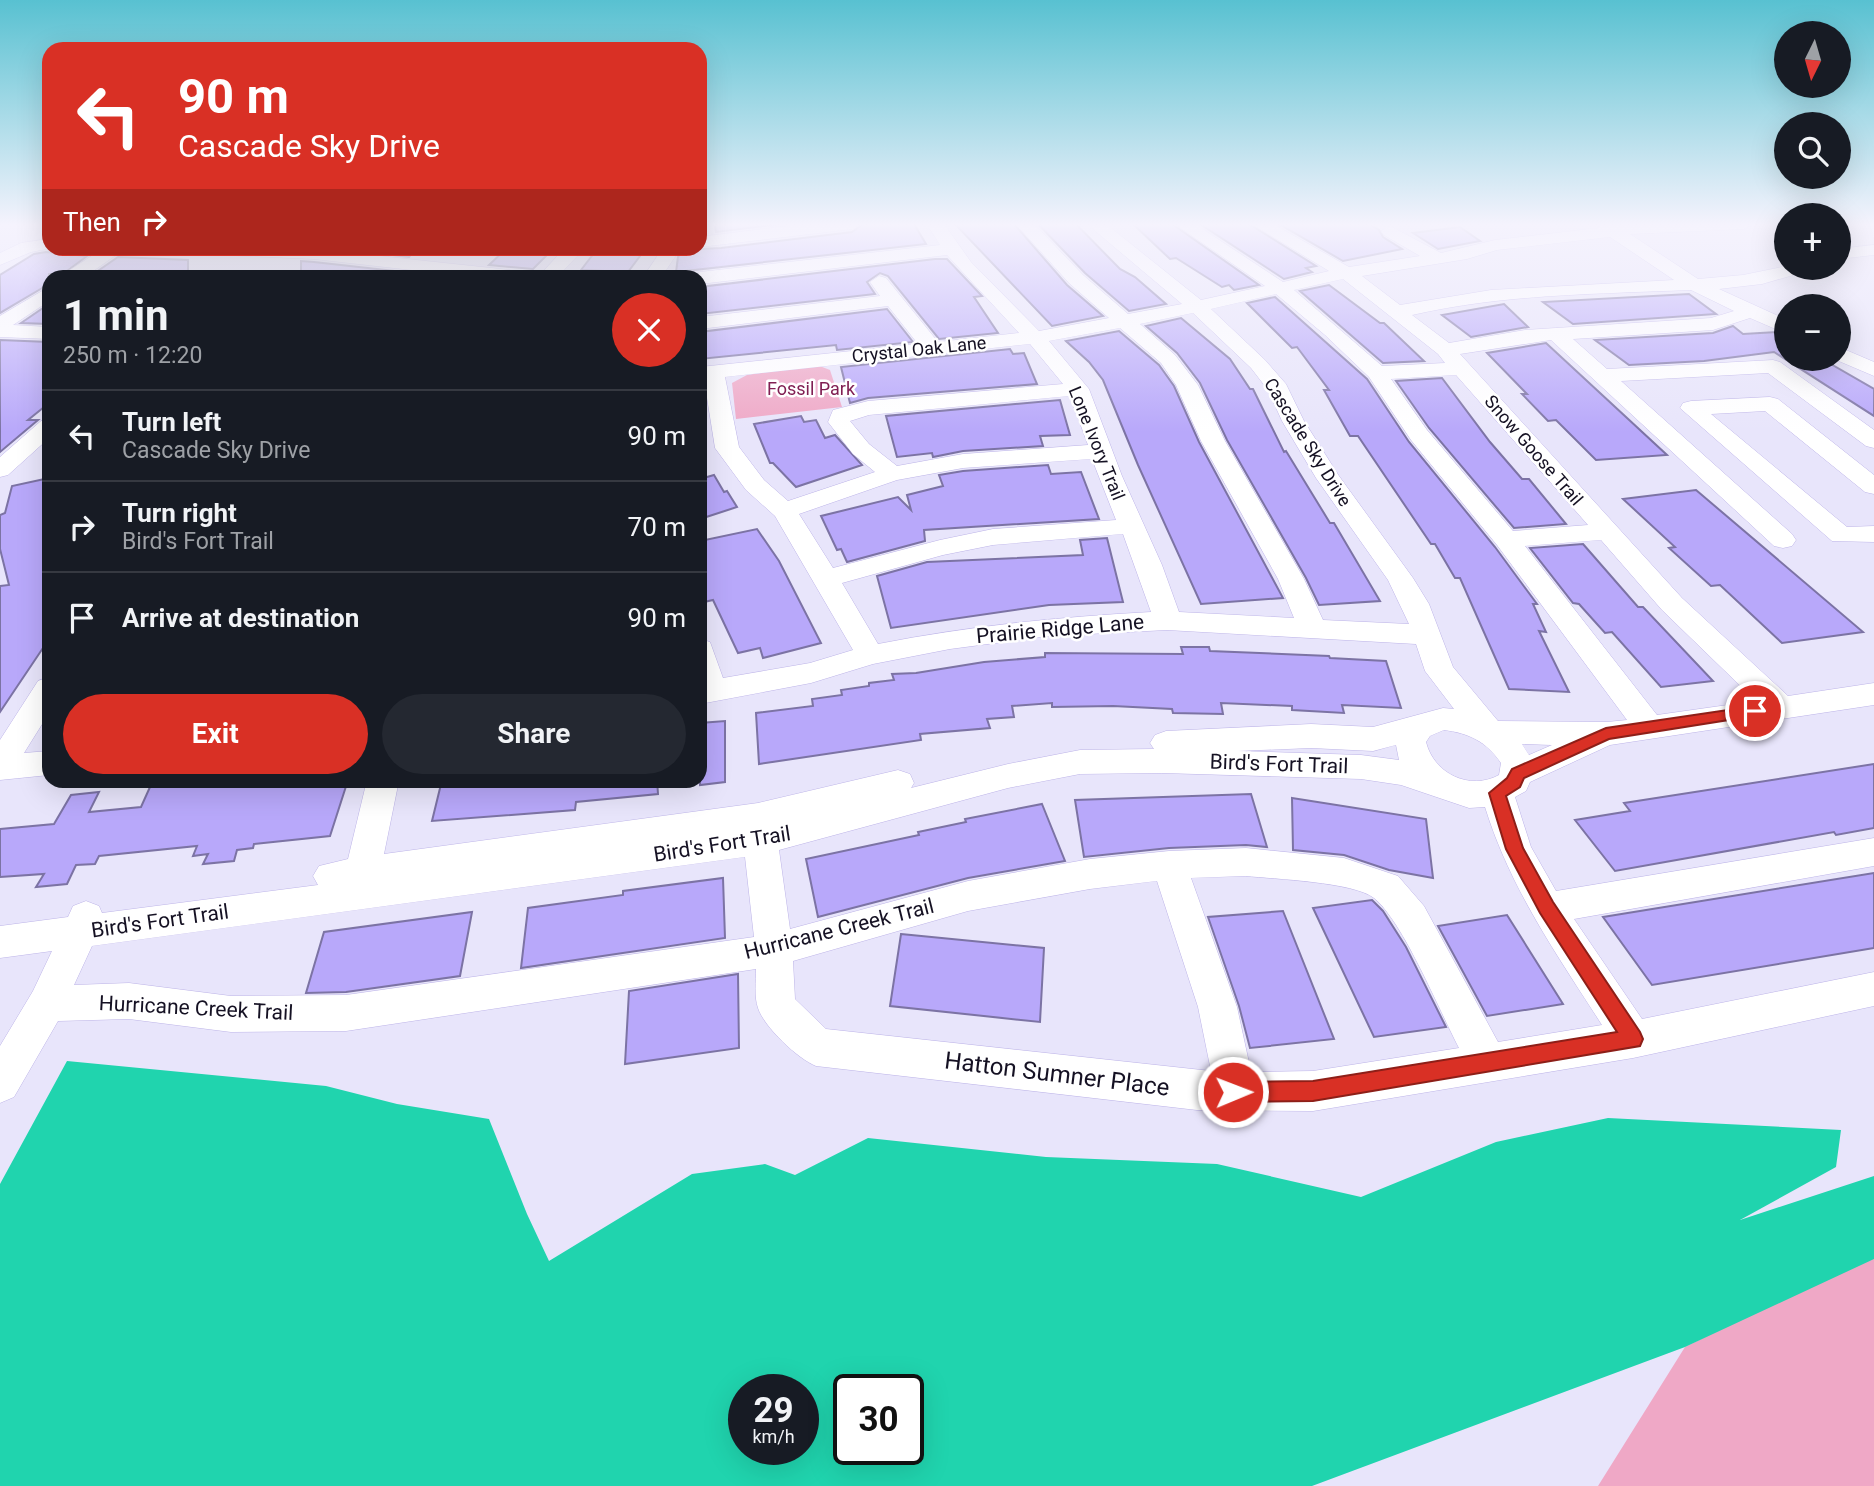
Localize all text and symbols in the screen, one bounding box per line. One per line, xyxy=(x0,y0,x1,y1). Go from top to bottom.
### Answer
north arrow xyxy=(1774,21,1852,98)
map controls xyxy=(1774,21,1851,371)
text: 90 m xyxy=(178,68,289,125)
icon: left xyxy=(63,70,154,161)
button: search xyxy=(1774,112,1851,189)
text: Cascade Sky Drive xyxy=(178,127,440,165)
icon: right xyxy=(135,203,173,241)
button: + xyxy=(1774,203,1851,280)
text: Then xyxy=(63,207,121,237)
text: 1 min xyxy=(63,291,169,340)
button: close xyxy=(612,293,686,367)
button: − xyxy=(1774,294,1851,371)
street label: Crystal Oak Lane xyxy=(851,331,987,367)
text: 250 m · 12:20 xyxy=(63,342,202,369)
street label: Cascade Sky Drive xyxy=(1260,374,1356,510)
park label: Fossil Park xyxy=(767,378,856,399)
street label: Lone Ivory Trail xyxy=(1065,383,1129,503)
street label: Snow Goose Trail xyxy=(1480,391,1588,509)
text: Turn left xyxy=(122,407,221,437)
icon: left xyxy=(63,417,101,455)
text: 90 m xyxy=(628,421,686,451)
text: Cascade Sky Drive xyxy=(122,437,310,464)
text: Turn right xyxy=(122,498,237,528)
icon: right xyxy=(63,508,101,546)
text: 70 m xyxy=(628,512,686,542)
text: Bird's Fort Trail xyxy=(122,528,274,555)
icon: arrive xyxy=(63,599,101,637)
text: Arrive at destination xyxy=(122,603,359,633)
text: 90 m xyxy=(628,603,686,633)
street label: Prairie Ridge Lane xyxy=(975,610,1145,648)
pin xyxy=(1725,681,1785,741)
icon: arrive xyxy=(1736,692,1774,730)
button: Exit xyxy=(63,694,368,774)
button: Share xyxy=(382,694,686,774)
street label: Bird's Fort Trail xyxy=(1209,750,1349,778)
street label: Bird's Fort Trail xyxy=(652,821,792,867)
street label: Hurricane Creek Trail xyxy=(742,894,936,964)
street label: Bird's Fort Trail xyxy=(90,899,230,943)
street label: Hurricane Creek Trail xyxy=(98,991,294,1025)
street label: Hatton Sumner Place xyxy=(943,1046,1171,1102)
position arrow xyxy=(1196,1055,1270,1129)
speed limit sign: 30 xyxy=(833,1374,924,1465)
text: 29 xyxy=(753,1390,794,1431)
text: km/h xyxy=(752,1426,795,1447)

